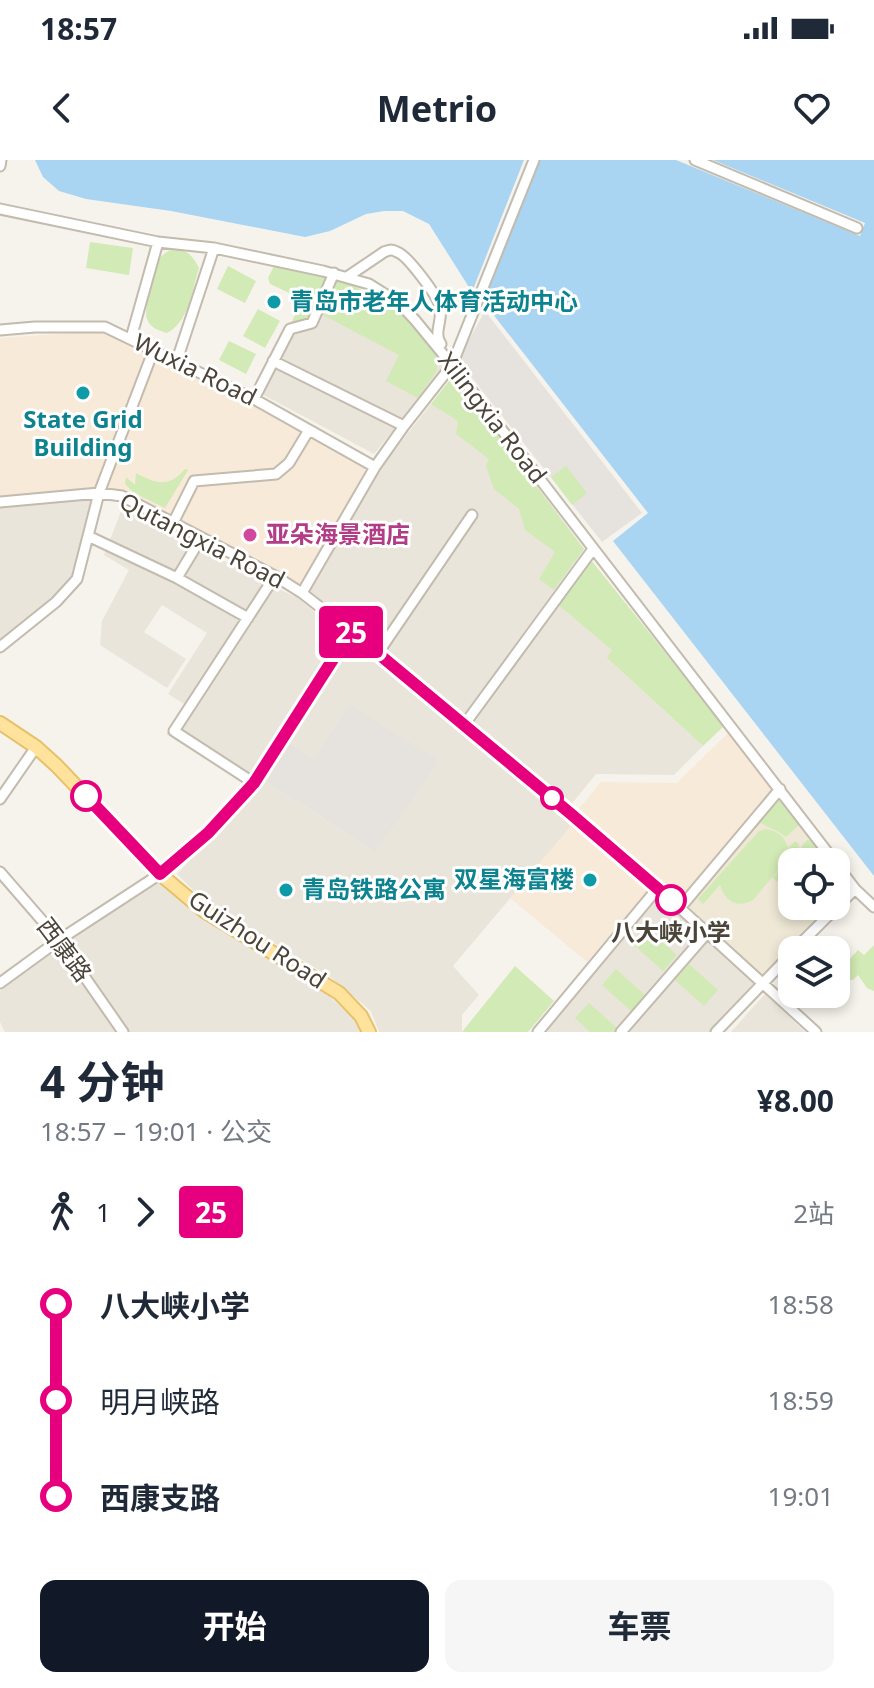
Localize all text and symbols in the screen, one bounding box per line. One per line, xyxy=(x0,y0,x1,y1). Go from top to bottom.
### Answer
text: 18:57 xyxy=(40,8,117,49)
text: Metrio xyxy=(377,84,497,133)
icon: back xyxy=(40,86,84,130)
icon: heart xyxy=(790,86,834,130)
place label: 青岛市老年人体育活动中心 xyxy=(290,284,578,317)
marker: 青岛市老年人体育活动中心 xyxy=(265,293,283,311)
street label: Wuxia Road xyxy=(129,325,263,413)
street label: Xilingxia Road xyxy=(431,344,555,490)
marker: State Grid Building xyxy=(74,384,92,402)
place label: State Grid Building xyxy=(23,402,143,463)
street label: Qutangxia Road xyxy=(114,484,291,596)
place label: 亚朵海景酒店 xyxy=(266,517,410,550)
marker: 亚朵海景酒店 xyxy=(241,526,259,544)
line badge: 25 xyxy=(315,606,387,658)
text: 25 xyxy=(335,613,367,651)
unlabelled marker xyxy=(71,781,101,811)
unlabelled marker xyxy=(541,787,563,809)
map controls xyxy=(778,848,850,1008)
button: locate xyxy=(778,848,850,920)
place label: 双星海富楼 xyxy=(454,862,574,895)
marker: 双星海富楼 xyxy=(581,871,599,889)
place label: 青岛铁路公寓 xyxy=(302,872,446,905)
marker: 青岛铁路公寓 xyxy=(277,881,295,899)
street label: Guizhou Road xyxy=(183,882,333,996)
marker: 八大峡小学 xyxy=(656,885,686,915)
street label: 西康路 xyxy=(30,910,100,988)
place label: 八大峡小学 xyxy=(611,915,731,948)
button: layers xyxy=(778,936,850,1008)
text: 4 分钟 xyxy=(40,1051,165,1111)
text: ¥8.00 xyxy=(757,1080,834,1121)
text: 18:57 – 19:01 · 公交 xyxy=(40,1113,272,1149)
icon: walk xyxy=(40,1190,84,1234)
icon: forward xyxy=(123,1190,167,1234)
text: 25 xyxy=(195,1193,227,1231)
text: 1 xyxy=(96,1194,111,1230)
text: 2站 xyxy=(793,1195,834,1231)
text: 八大峡小学 xyxy=(100,1285,250,1326)
text: 18:58 xyxy=(768,1286,834,1322)
text: 明月峡路 xyxy=(100,1381,220,1422)
text: 18:59 xyxy=(768,1382,834,1418)
text: 西康支路 xyxy=(100,1477,220,1518)
text: 19:01 xyxy=(768,1478,834,1514)
button: 开始 xyxy=(40,1580,429,1672)
button: 车票 xyxy=(445,1580,834,1672)

